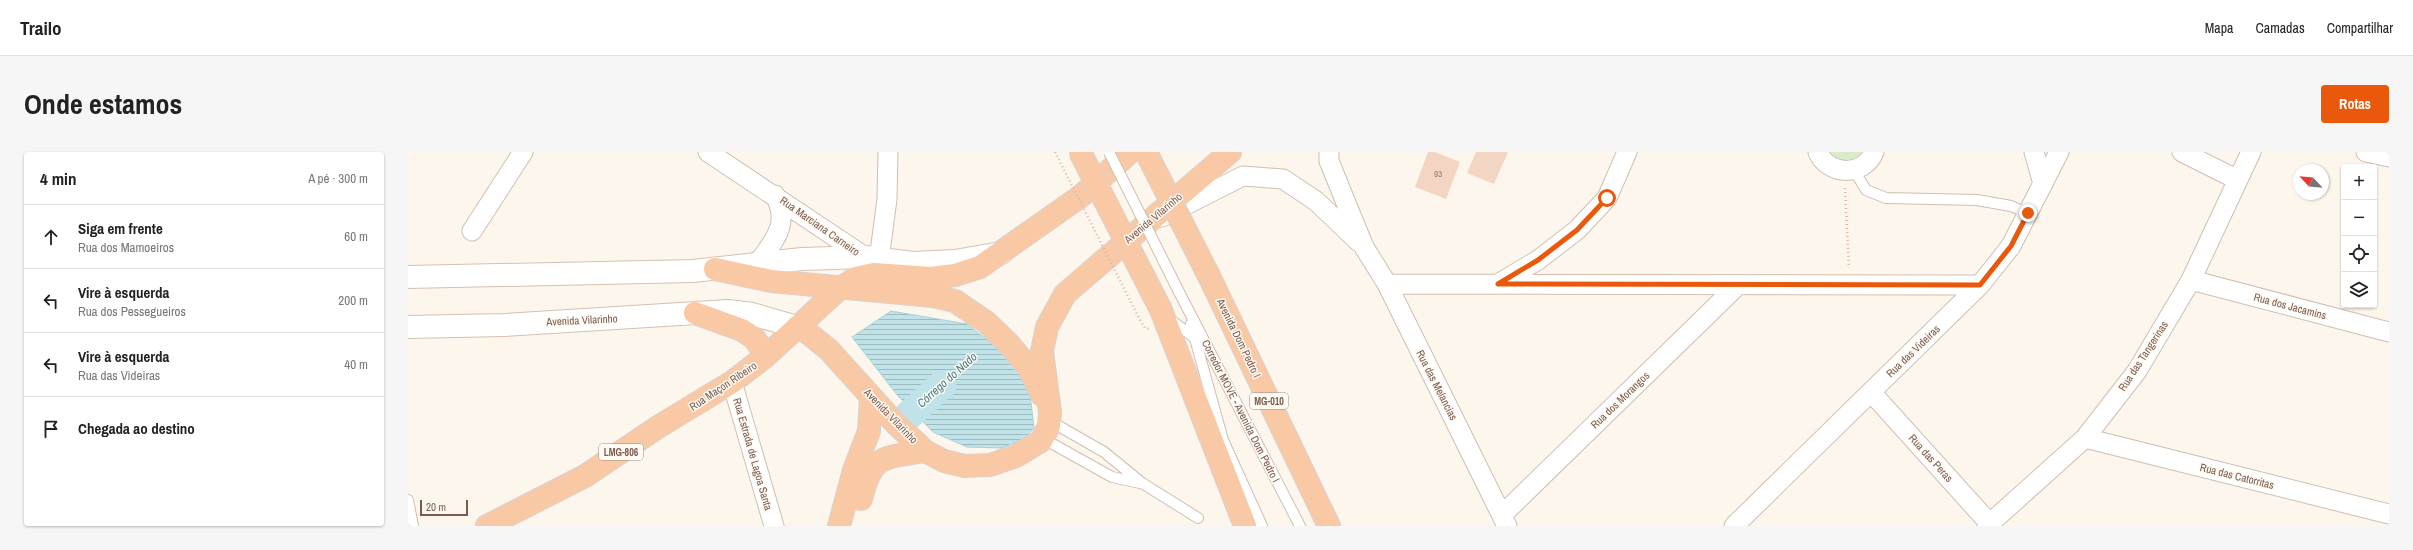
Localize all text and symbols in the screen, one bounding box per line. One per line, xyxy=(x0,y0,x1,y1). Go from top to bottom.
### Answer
text: Trailo xyxy=(20,15,62,41)
text: Mapa xyxy=(2205,19,2234,37)
text: Camadas xyxy=(2256,19,2305,37)
text: Compartilhar xyxy=(2327,19,2393,37)
text: Onde estamos xyxy=(24,85,182,123)
button: Rotas xyxy=(2321,85,2389,123)
north arrow xyxy=(2293,164,2329,200)
map controls xyxy=(2341,164,2377,308)
button: + xyxy=(2341,164,2377,200)
text: 4 min xyxy=(40,167,76,190)
house number: 93 xyxy=(1434,168,1442,180)
text: A pé · 300 m xyxy=(308,170,368,187)
route start xyxy=(1598,189,1616,207)
street label: Avenida Vilarinho xyxy=(1120,190,1185,247)
street label: Rua Marciana Carneiro xyxy=(777,193,863,259)
button: − xyxy=(2341,200,2377,236)
route end xyxy=(2019,204,2037,222)
text: Siga em frente xyxy=(78,218,163,239)
icon: ahead xyxy=(40,226,62,248)
text: 60 m xyxy=(344,228,368,245)
button: locate xyxy=(2341,236,2377,272)
text: Rua dos Mamoeiros xyxy=(78,239,174,256)
button: layers xyxy=(2341,272,2377,308)
text: Vire à esquerda xyxy=(78,282,169,303)
icon: left xyxy=(40,290,62,312)
street label: Rua dos Jacamins xyxy=(2252,290,2328,323)
text: 200 m xyxy=(338,292,368,309)
street label: Avenida Dom Pedro I xyxy=(1213,295,1264,380)
text: Rua dos Pessegueiros xyxy=(78,303,186,320)
street label: Avenida Vilarinho xyxy=(545,311,618,329)
street label: Rua das Tangerinas xyxy=(2115,318,2171,394)
street label: Rua das Videiras xyxy=(1883,321,1943,380)
street label: Corredor MOVE - Avenida Dom Pedro I xyxy=(1199,337,1283,485)
text: Vire à esquerda xyxy=(78,346,169,367)
street label: Rua das Melancias xyxy=(1413,347,1461,423)
water label: Córrego do Nado xyxy=(914,348,981,411)
icon: left xyxy=(40,354,62,376)
text: 40 m xyxy=(344,356,368,373)
street label: Rua Maçon Ribeiro xyxy=(687,358,759,414)
text: Rua das Videiras xyxy=(78,367,160,384)
street label: Rua dos Morangos xyxy=(1588,368,1653,432)
street label: Avenida Vilarinho xyxy=(860,385,921,447)
road number: MG-010 xyxy=(1250,393,1288,409)
street label: Rua Estrada de Lagoa Santa xyxy=(730,396,776,512)
icon: arrive xyxy=(40,418,62,440)
text: Chegada ao destino xyxy=(78,418,195,439)
street label: Rua das Peras xyxy=(1906,431,1956,485)
road number: LMG-806 xyxy=(599,444,643,460)
street label: Rua das Catorritas xyxy=(2199,460,2276,492)
scale bar xyxy=(420,498,468,517)
text: 20 m xyxy=(426,500,446,514)

